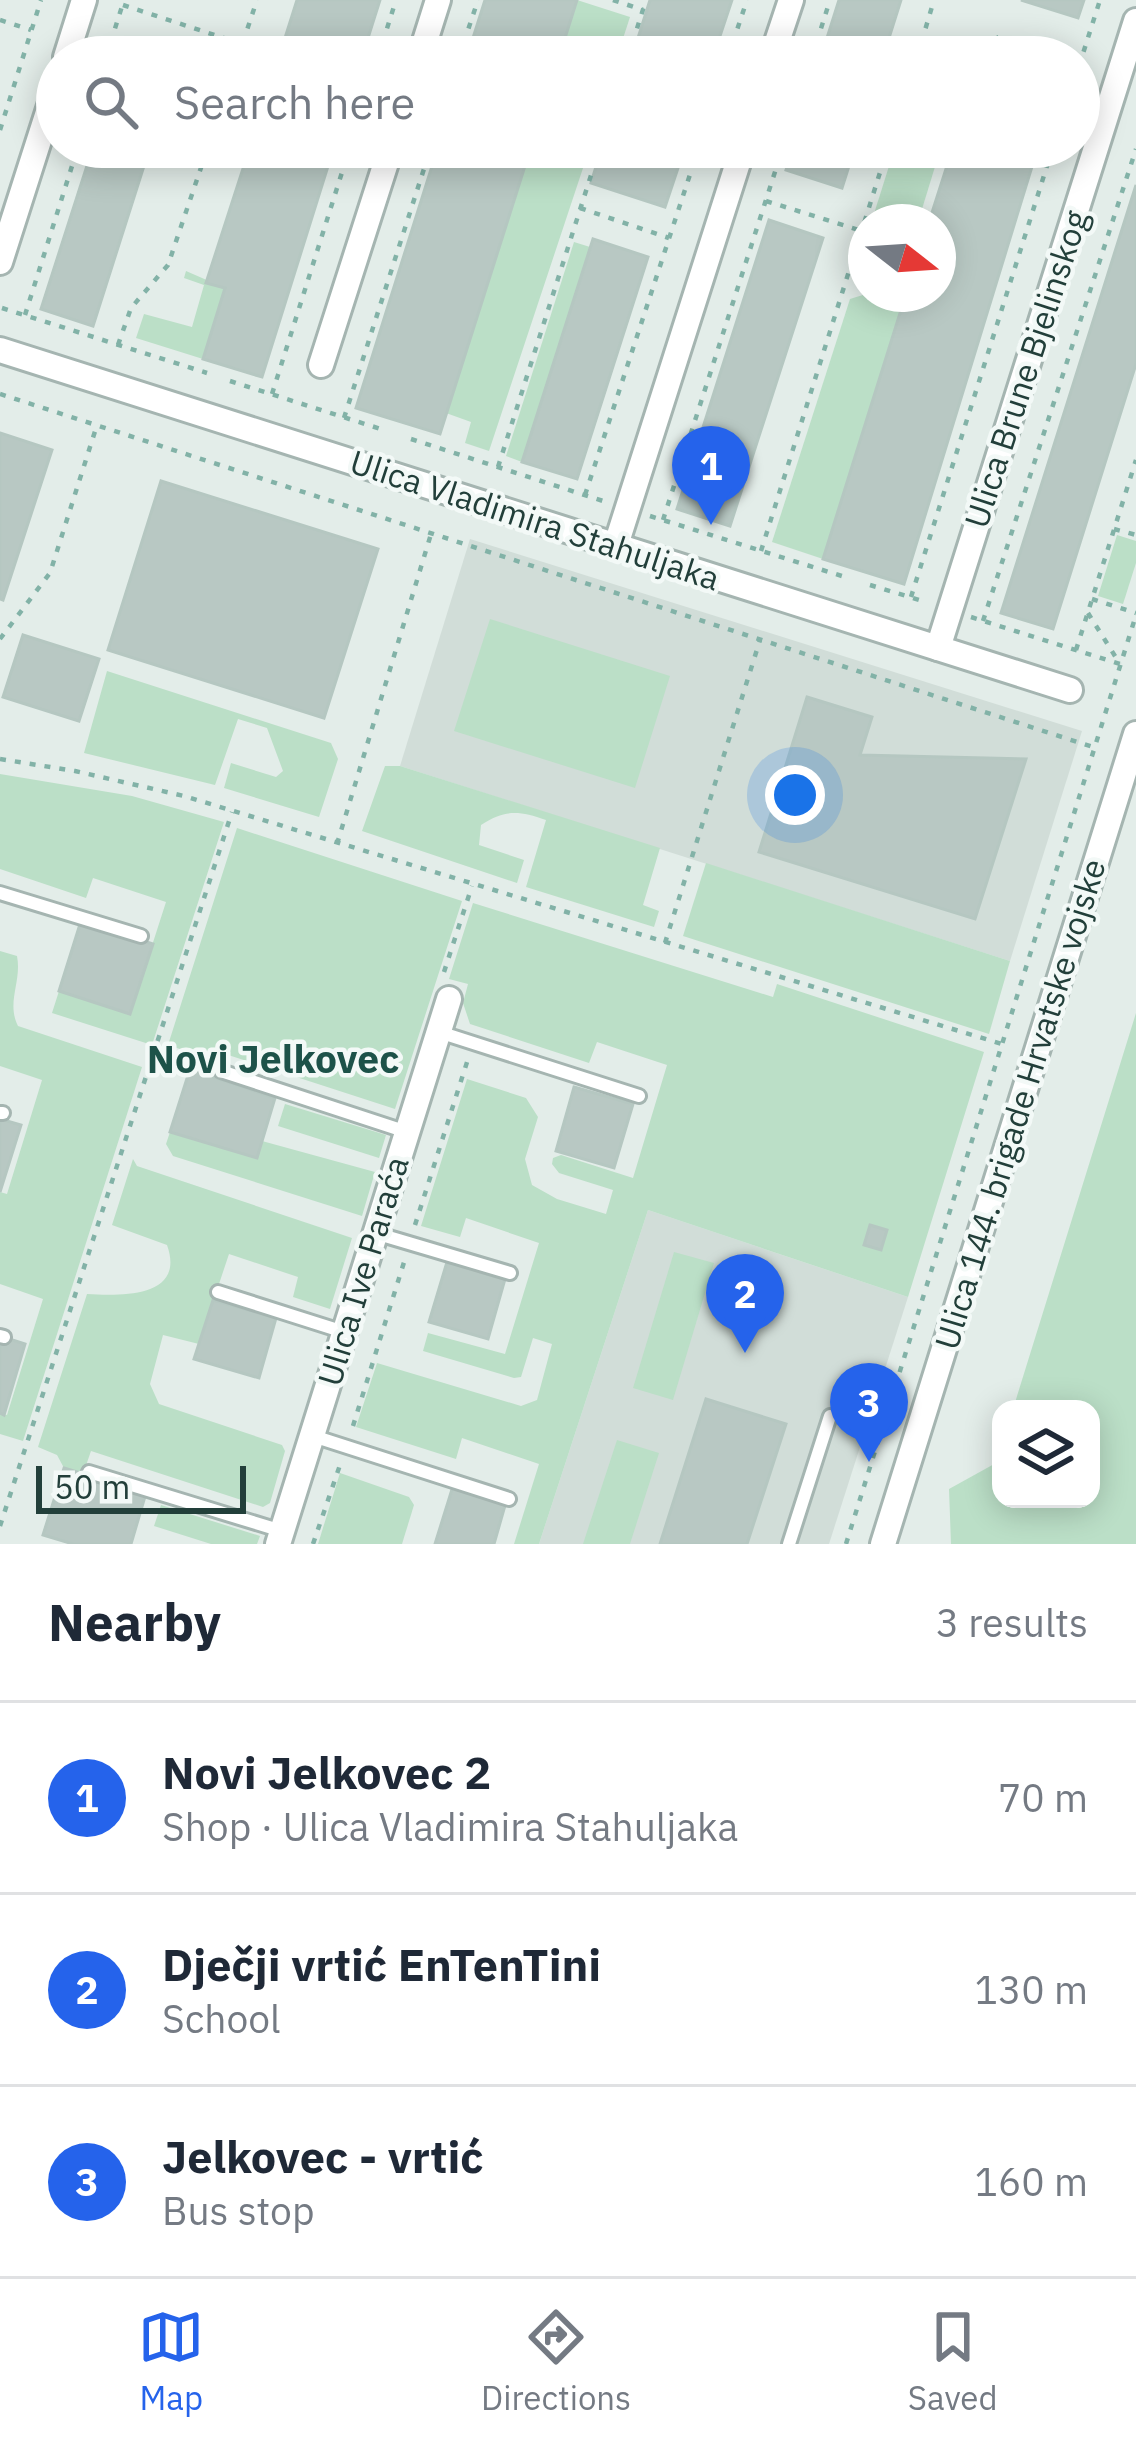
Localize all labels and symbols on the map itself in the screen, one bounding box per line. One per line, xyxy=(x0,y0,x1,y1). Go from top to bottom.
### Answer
north arrow xyxy=(848,204,956,312)
street label: Ulica Brune Bjelinskog xyxy=(954,204,1097,533)
pin: 1 xyxy=(672,426,750,525)
street label: Ulica Vladimira Stahuljaka xyxy=(345,439,725,600)
your location xyxy=(765,765,825,825)
street label: Ulica 144. brigade Hrvatske vojske xyxy=(924,853,1115,1354)
district label: Novi Jelkovec xyxy=(147,1033,399,1084)
street label: Ulica Ive Paraća xyxy=(307,1151,418,1391)
pin: 2 xyxy=(706,1254,784,1353)
pin: 3 xyxy=(830,1363,908,1462)
scale bar xyxy=(36,1460,246,1513)

